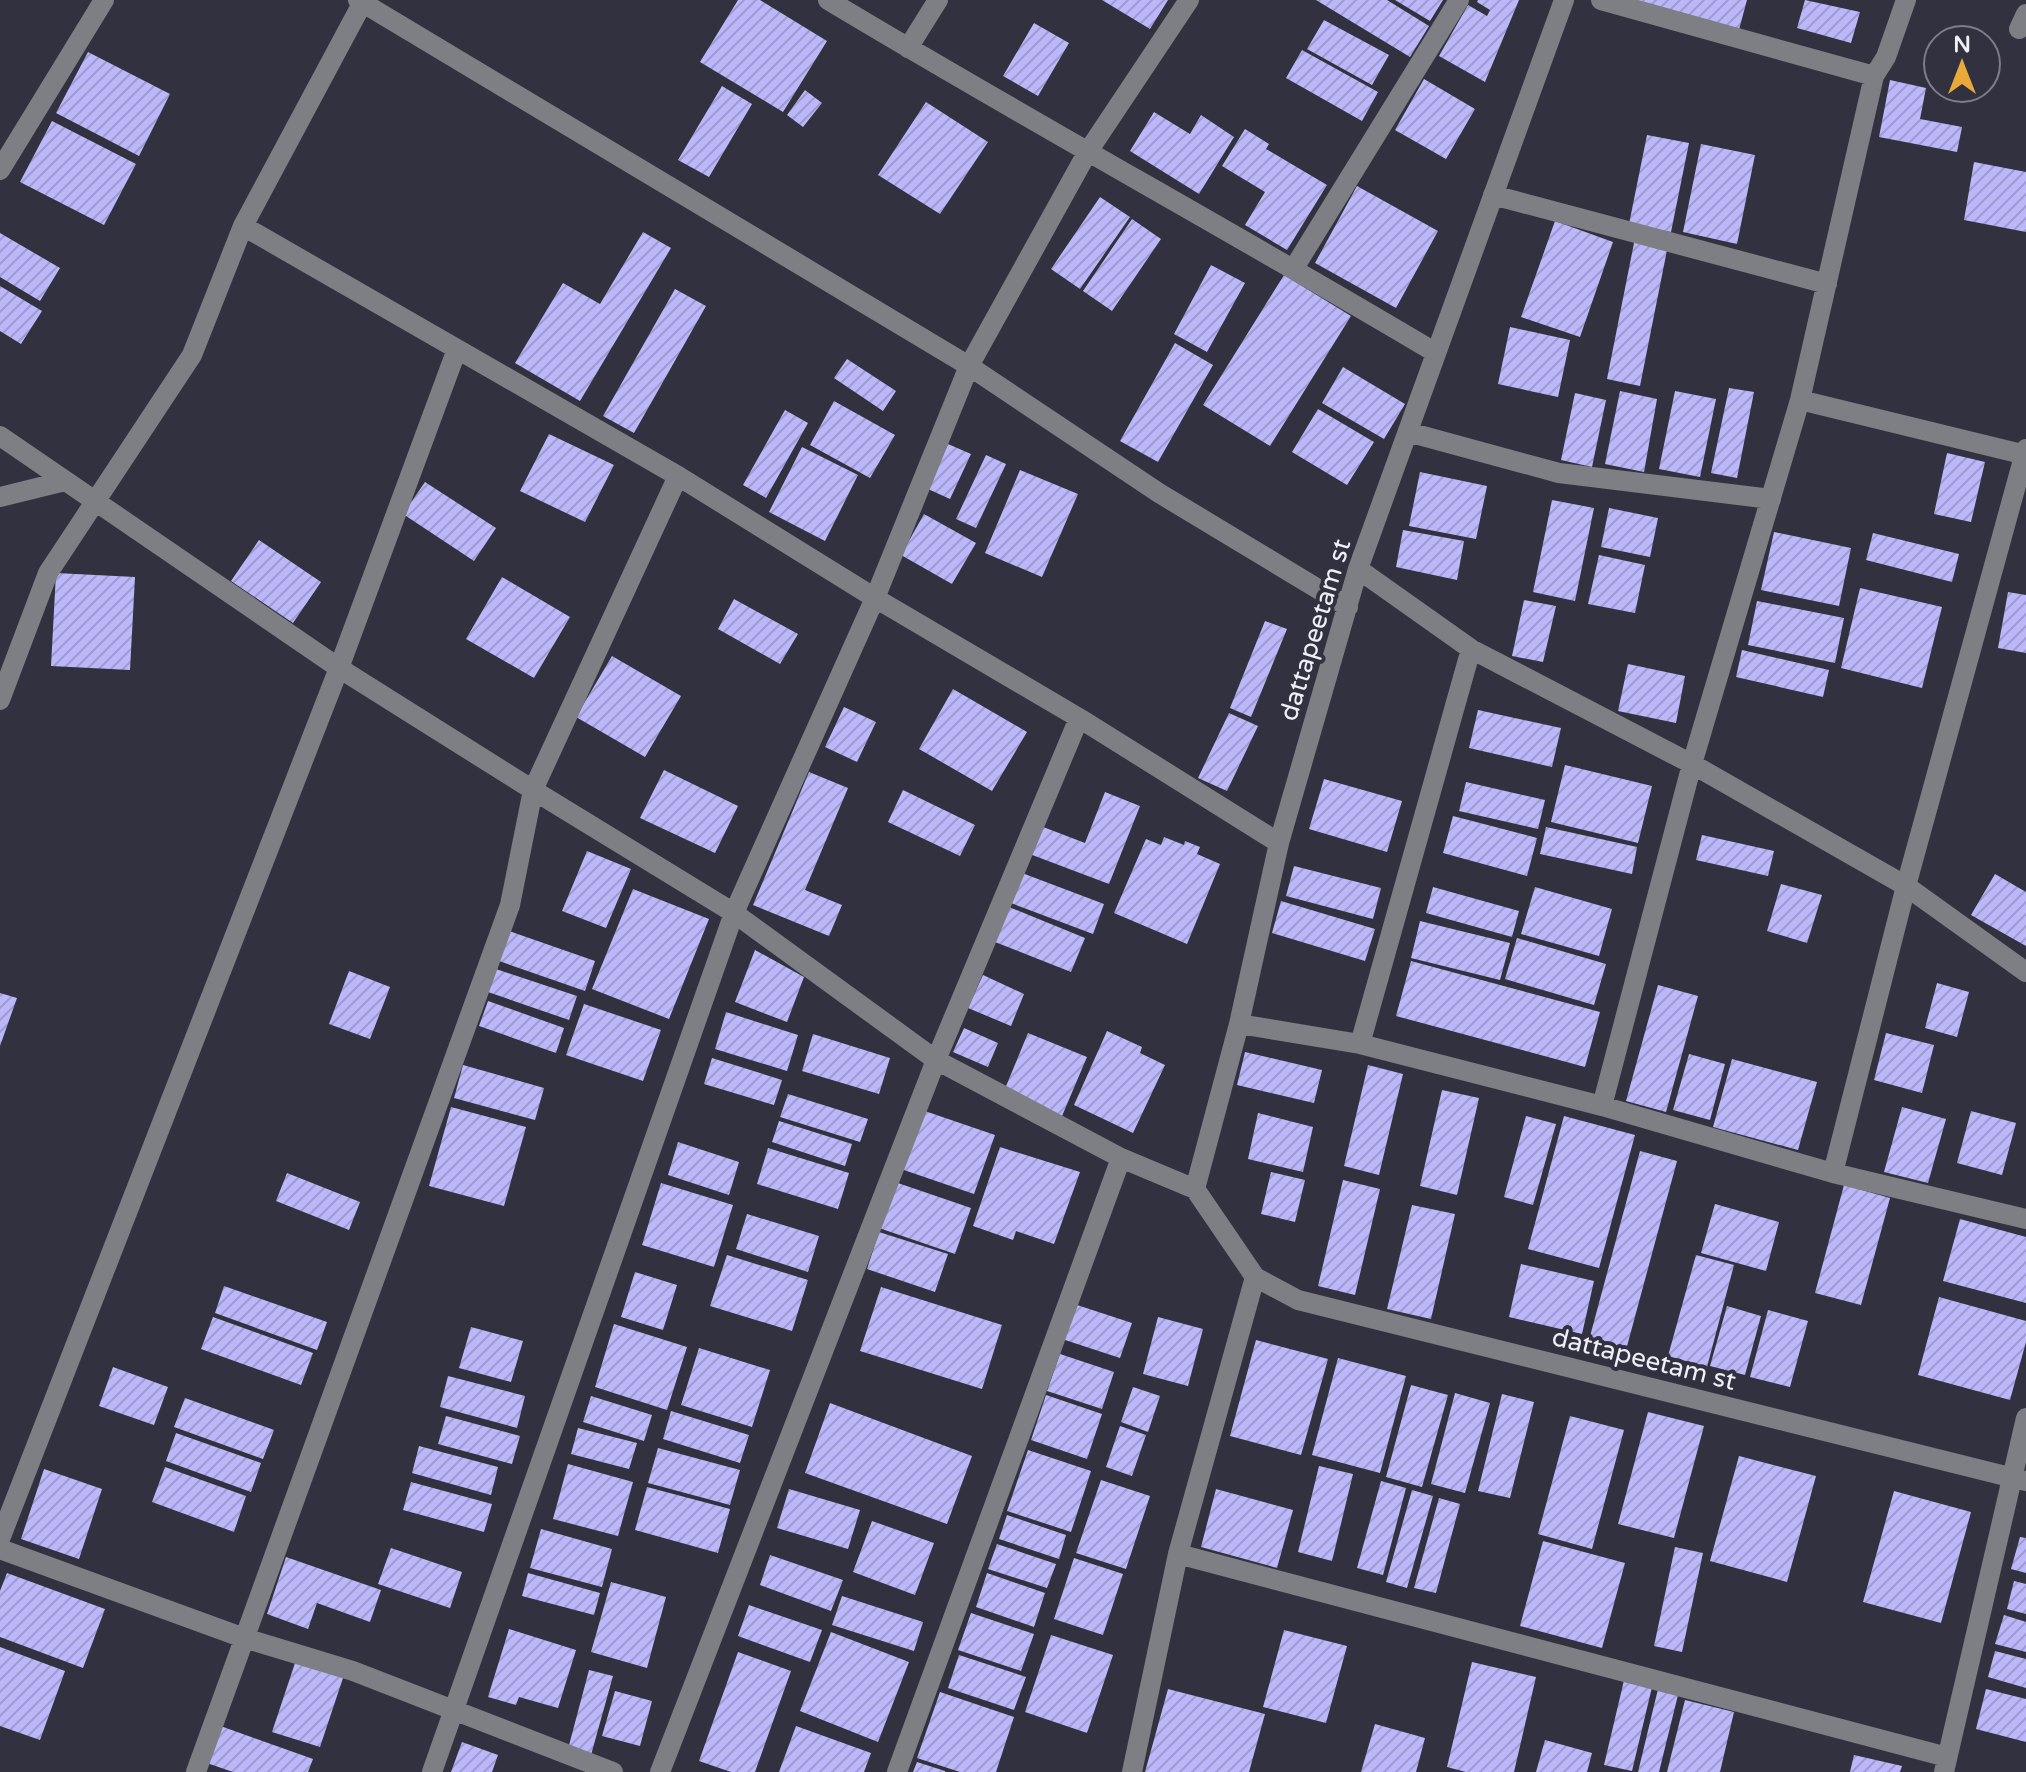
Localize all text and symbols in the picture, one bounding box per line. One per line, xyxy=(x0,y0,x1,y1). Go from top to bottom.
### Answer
north arrow xyxy=(1922,24,2002,104)
text: N xyxy=(1953,32,1971,58)
street label: dattapeetam st xyxy=(1273,535,1357,725)
street label: dattapeetam st xyxy=(1549,1321,1739,1397)

